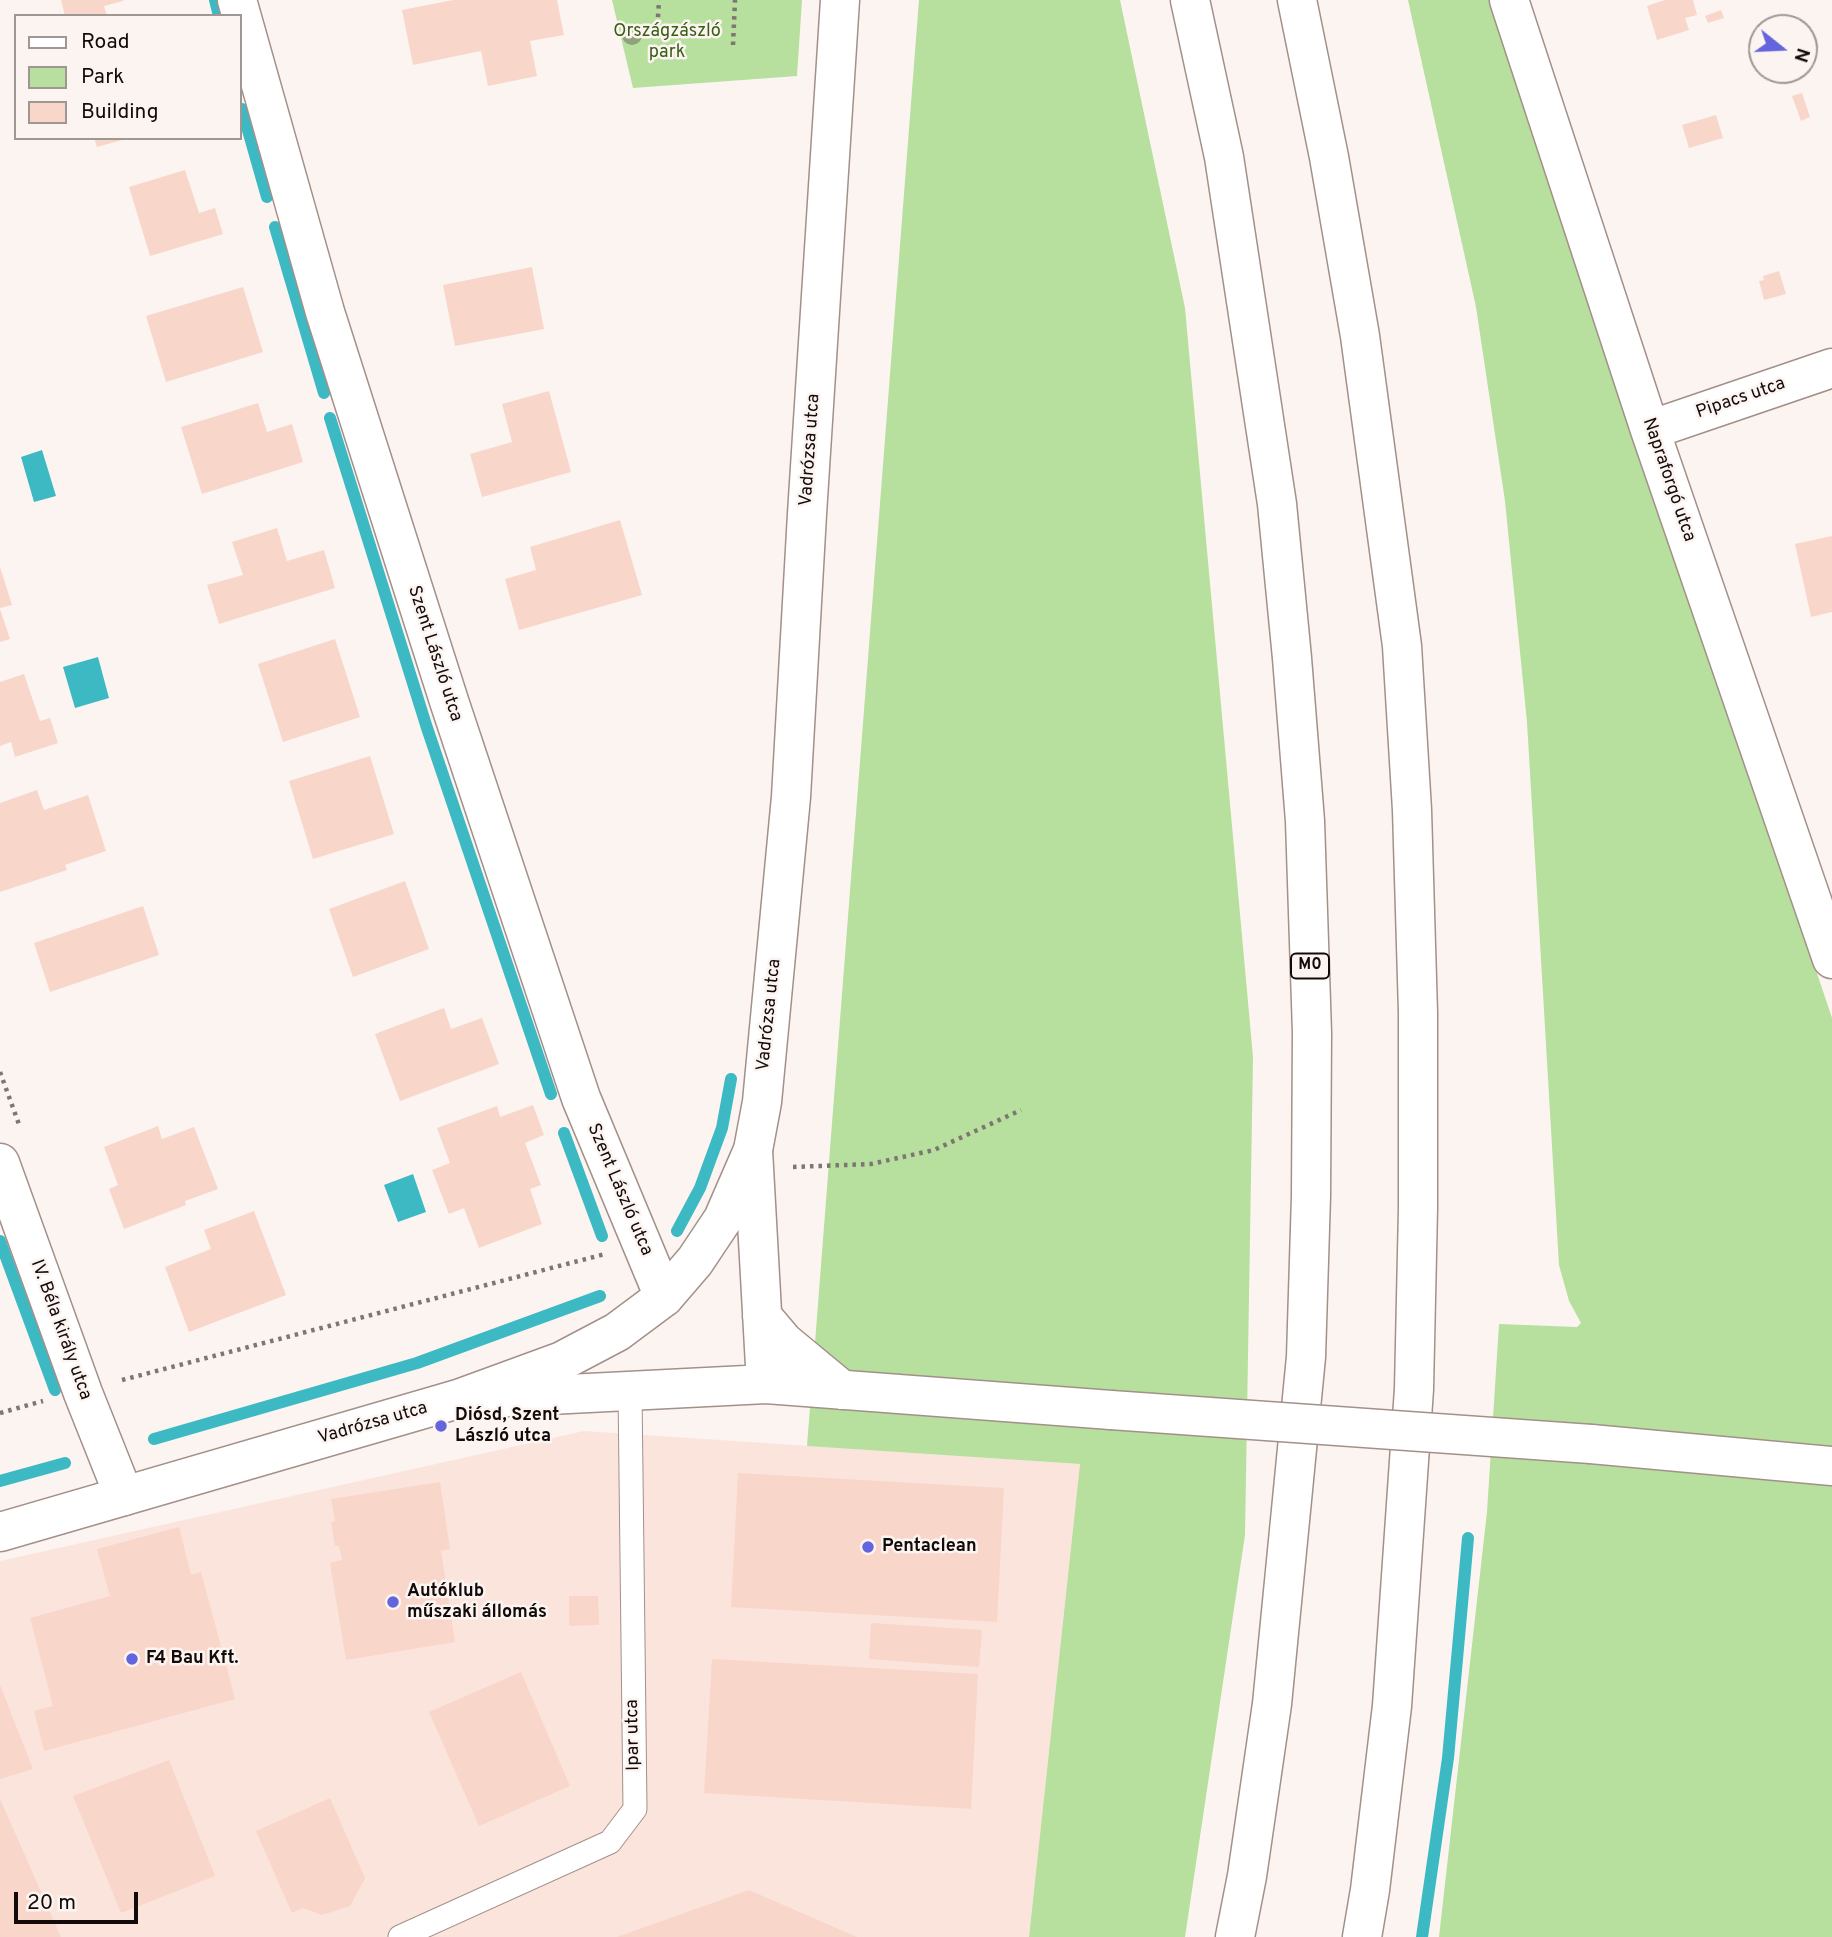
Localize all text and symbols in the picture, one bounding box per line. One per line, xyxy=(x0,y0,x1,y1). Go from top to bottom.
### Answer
legend xyxy=(14,14,242,140)
north arrow xyxy=(1748,14,1818,84)
park label: Országzászló park xyxy=(613,21,721,64)
text: Road xyxy=(81,29,130,56)
text: N xyxy=(1788,45,1815,65)
text: Park xyxy=(81,64,124,91)
text: Building xyxy=(81,99,159,126)
street label: Pipacs utca xyxy=(1694,374,1788,424)
street label: Vadrózsa utca xyxy=(796,393,826,507)
street label: Napraforgó utca xyxy=(1637,415,1699,545)
street label: Szent László utca xyxy=(402,583,466,725)
road number: M0 xyxy=(1291,954,1329,978)
street label: Vadrózsa utca xyxy=(753,958,787,1072)
street label: Szent László utca xyxy=(581,1121,657,1259)
street label: IV. Béla király utca xyxy=(25,1257,95,1403)
street label: Vadrózsa utca xyxy=(316,1398,430,1450)
place label: Diósd, Szent László utca xyxy=(455,1405,559,1448)
marker: Diósd, Szent László utca xyxy=(433,1418,449,1434)
place label: Pentaclean xyxy=(882,1536,977,1558)
marker: Pentaclean xyxy=(860,1539,876,1555)
place label: Autóklub műszaki állomás xyxy=(407,1581,547,1624)
marker: Autóklub műszaki állomás xyxy=(385,1594,401,1610)
place label: F4 Bau Kft. xyxy=(146,1648,239,1670)
marker: F4 Bau Kft. xyxy=(124,1651,140,1667)
street label: Ipar utca xyxy=(623,1699,645,1771)
scale bar xyxy=(18,1878,142,1922)
text: 20 m xyxy=(27,1890,76,1917)

